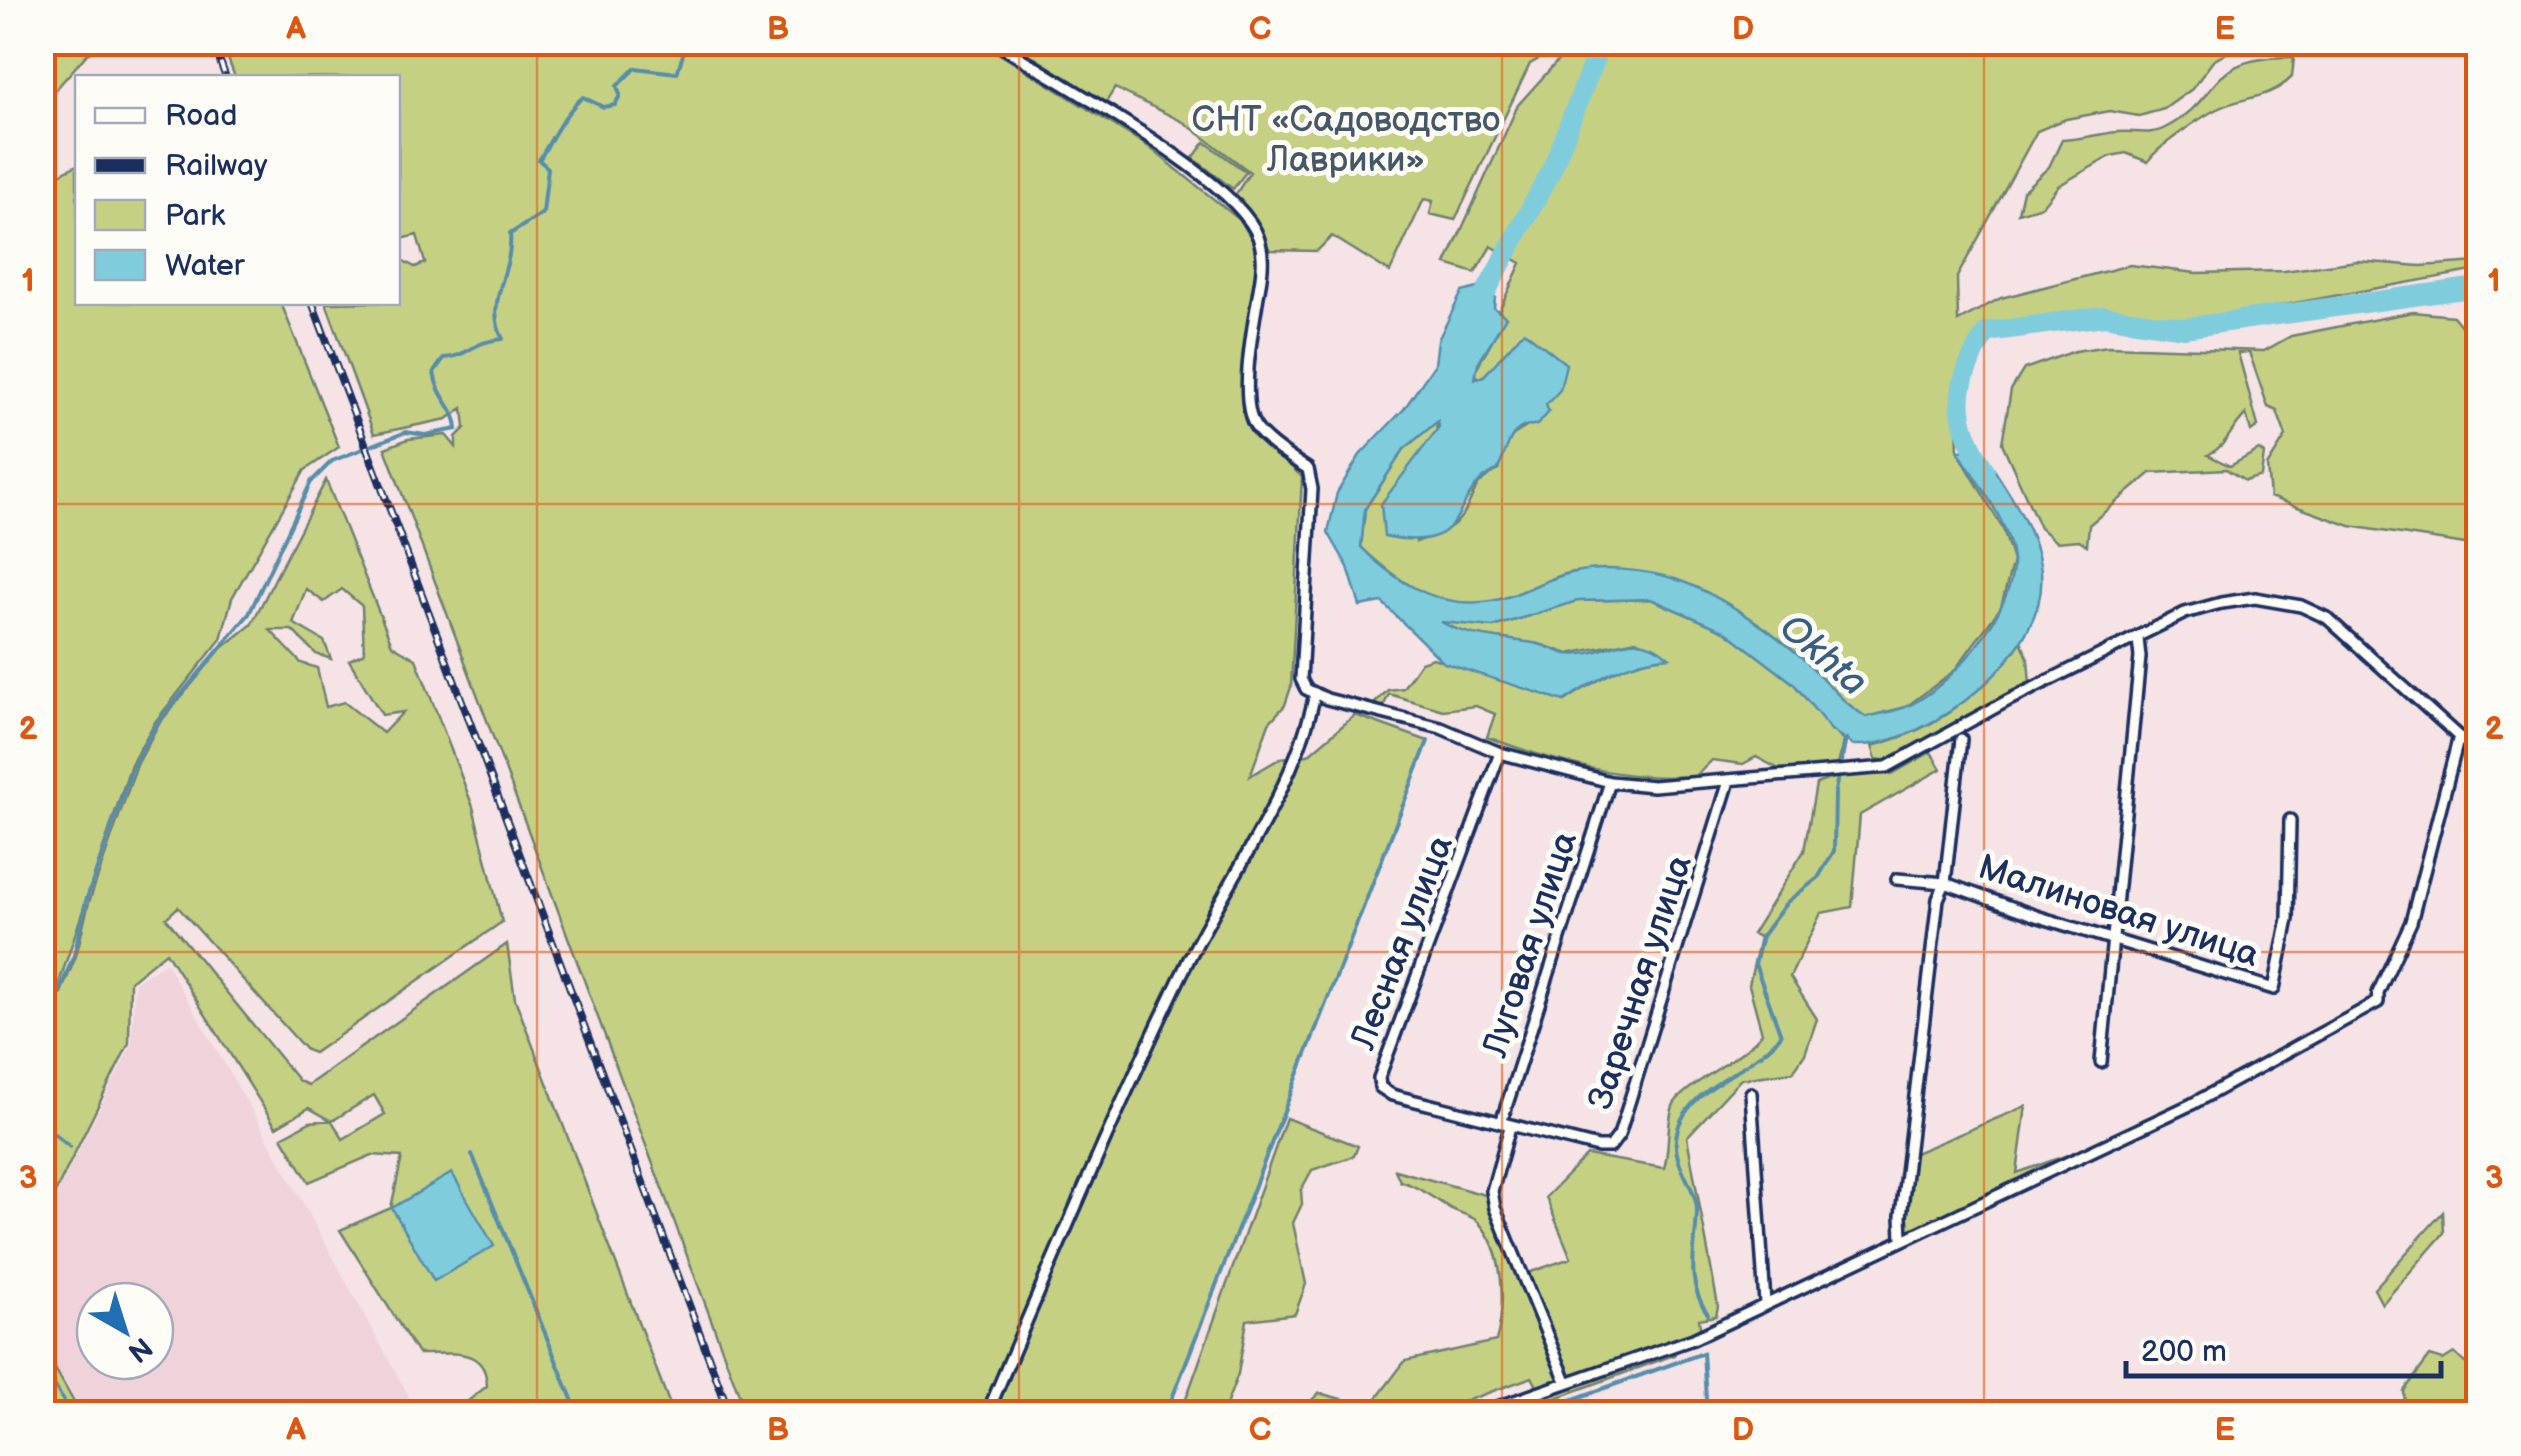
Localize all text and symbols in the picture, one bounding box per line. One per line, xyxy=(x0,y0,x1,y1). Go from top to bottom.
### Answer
text: A xyxy=(285,10,306,49)
text: B xyxy=(767,10,789,49)
text: C xyxy=(1249,10,1271,49)
text: D xyxy=(1732,10,1754,49)
text: E xyxy=(2215,10,2235,49)
legend xyxy=(75,75,400,305)
text: Road xyxy=(165,98,238,134)
park label: СНТ «Садоводство Лаврики» xyxy=(1192,99,1500,182)
text: Railway xyxy=(165,148,268,184)
text: Park xyxy=(165,198,225,234)
text: Water xyxy=(165,248,246,284)
text: 1 xyxy=(21,262,35,301)
text: 1 xyxy=(2487,262,2501,301)
water label: Okhta xyxy=(1770,605,1876,705)
text: 2 xyxy=(18,710,38,749)
text: 2 xyxy=(2484,710,2504,749)
street label: Луговая улица xyxy=(1473,826,1587,1063)
street label: Лесная улица xyxy=(1342,829,1463,1056)
street label: Малиновая улица xyxy=(1973,846,2264,977)
street label: Заречная улица xyxy=(1579,850,1702,1115)
text: 3 xyxy=(19,1159,37,1198)
text: 3 xyxy=(2485,1159,2503,1198)
north arrow xyxy=(75,1281,175,1381)
scale bar xyxy=(2126,1316,2441,1378)
text: N xyxy=(121,1330,158,1369)
text: 200 m xyxy=(2141,1334,2227,1370)
text: A xyxy=(285,1411,306,1450)
text: B xyxy=(767,1411,789,1450)
text: C xyxy=(1249,1411,1271,1450)
text: D xyxy=(1732,1411,1754,1450)
text: E xyxy=(2215,1411,2235,1450)

